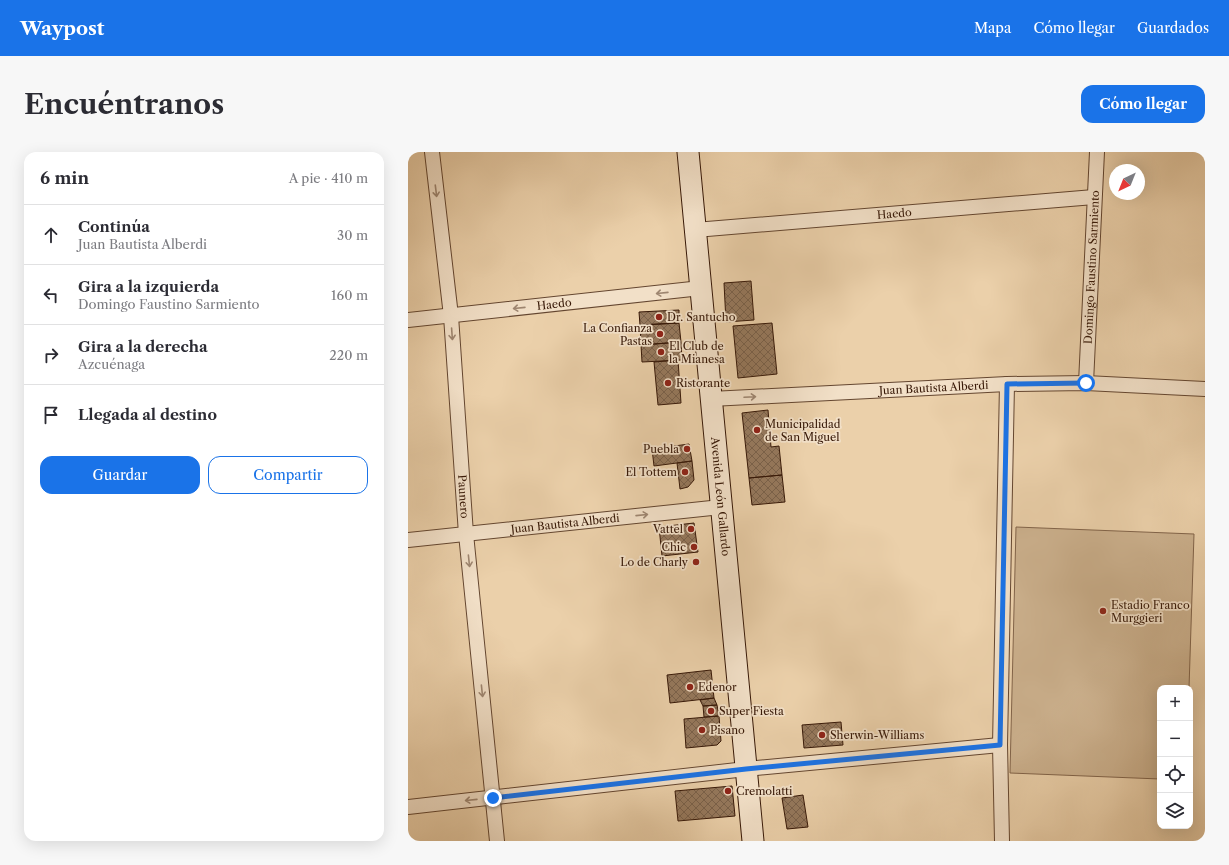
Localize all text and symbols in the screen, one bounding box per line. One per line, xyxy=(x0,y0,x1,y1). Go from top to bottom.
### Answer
text: Waypost xyxy=(20,17,104,40)
text: Mapa xyxy=(974,19,1011,37)
text: Cómo llegar xyxy=(1033,19,1115,37)
text: Guardados xyxy=(1137,19,1209,37)
button: Cómo llegar xyxy=(1081,85,1205,123)
text: Encuéntranos xyxy=(24,87,224,121)
north arrow xyxy=(1109,164,1145,200)
text: 6 min xyxy=(40,168,89,188)
text: A pie · 410 m xyxy=(289,170,368,186)
one-way arrow xyxy=(433,184,440,197)
street label: Domingo Faustino Sarmiento xyxy=(1081,190,1102,344)
street label: Haedo xyxy=(876,205,912,222)
text: Continúa xyxy=(78,217,150,236)
icon: ahead xyxy=(40,224,62,246)
text: 30 m xyxy=(337,227,368,243)
text: Juan Bautista Alberdi xyxy=(78,236,207,252)
text: Gira a la izquierda xyxy=(78,277,219,296)
icon: left xyxy=(40,284,62,306)
text: 160 m xyxy=(331,287,368,303)
one-way arrow xyxy=(656,289,669,296)
street label: Haedo xyxy=(536,295,572,313)
text: Domingo Faustino Sarmiento xyxy=(78,296,260,312)
one-way arrow xyxy=(513,305,526,312)
place label: Dr. Santucho xyxy=(667,310,736,324)
marker: Dr. Santucho xyxy=(654,312,664,322)
place label: La Confianza Pastas xyxy=(583,321,652,348)
one-way arrow xyxy=(449,327,456,340)
marker: La Confianza Pastas xyxy=(655,329,665,339)
text: Gira a la derecha xyxy=(78,337,208,356)
place label: El Club de la Mianesa xyxy=(669,339,725,366)
icon: right xyxy=(40,344,62,366)
text: 220 m xyxy=(329,347,368,363)
marker: El Club de la Mianesa xyxy=(656,347,666,357)
text: Azcuénaga xyxy=(78,356,145,372)
route start xyxy=(1077,374,1095,392)
place label: Ristorante xyxy=(676,376,730,390)
marker: Ristorante xyxy=(663,378,673,388)
street label: Juan Bautista Alberdi xyxy=(877,378,989,398)
one-way arrow xyxy=(743,393,756,401)
icon: arrive xyxy=(40,404,62,426)
text: Llegada al destino xyxy=(78,405,217,424)
place label: Municipalidad de San Miguel xyxy=(765,417,841,444)
marker: Municipalidad de San Miguel xyxy=(752,425,762,435)
street label: Avenida León Gallardo xyxy=(708,435,733,557)
place label: Puebla xyxy=(643,442,679,456)
marker: Puebla xyxy=(682,444,692,454)
button: Guardar xyxy=(40,456,200,494)
button: Compartir xyxy=(208,456,368,494)
place label: El Tottem xyxy=(625,465,678,479)
marker: El Tottem xyxy=(680,467,690,477)
street label: Paunero xyxy=(455,474,472,519)
street label: Juan Bautista Alberdi xyxy=(508,511,621,536)
one-way arrow xyxy=(635,511,648,519)
place label: Vattel xyxy=(652,522,684,536)
marker: Vattel xyxy=(686,524,696,534)
place label: Chic xyxy=(662,540,686,554)
marker: Chic xyxy=(689,542,699,552)
one-way arrow xyxy=(465,554,472,567)
place label: Lo de Charly xyxy=(620,555,689,569)
marker: Lo de Charly xyxy=(691,557,701,567)
place label: Estadio Franco Murggieri xyxy=(1111,598,1190,625)
marker: Estadio Franco Murggieri xyxy=(1098,606,1108,616)
place label: Edenor xyxy=(698,680,737,694)
marker: Edenor xyxy=(685,682,695,692)
one-way arrow xyxy=(478,684,486,697)
map controls xyxy=(1157,685,1193,829)
button: + xyxy=(1157,685,1193,721)
place label: Super Fiesta xyxy=(719,704,784,718)
marker: Super Fiesta xyxy=(706,706,716,716)
button: − xyxy=(1157,721,1193,757)
place label: Pisano xyxy=(710,723,745,737)
marker: Pisano xyxy=(697,725,707,735)
place label: Sherwin-Williams xyxy=(830,728,924,742)
marker: Sherwin-Williams xyxy=(817,730,827,740)
button: locate xyxy=(1157,757,1193,793)
place label: Cremolatti xyxy=(736,784,793,798)
marker: Cremolatti xyxy=(723,786,733,796)
route end xyxy=(484,789,502,807)
button: layers xyxy=(1157,793,1193,829)
one-way arrow xyxy=(465,797,478,804)

